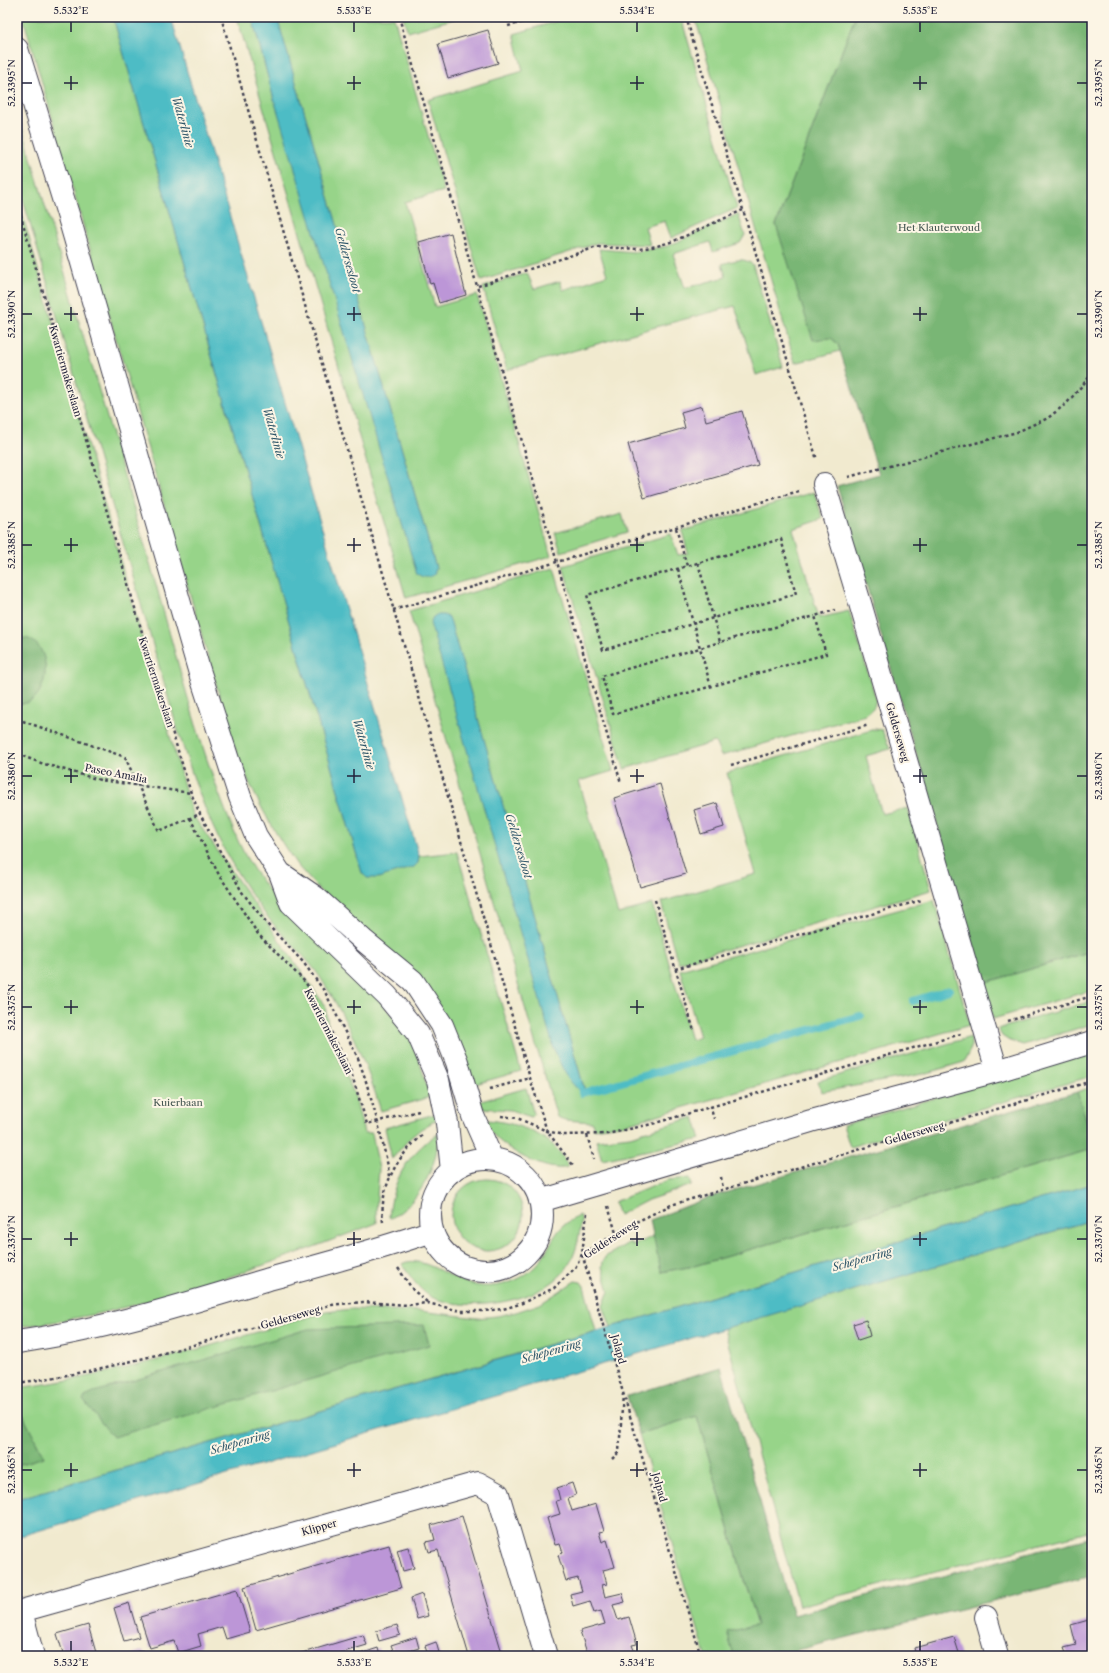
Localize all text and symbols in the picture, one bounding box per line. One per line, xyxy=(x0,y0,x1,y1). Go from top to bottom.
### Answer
text: 5.532°E xyxy=(54,4,89,17)
text: 5.533°E xyxy=(337,4,371,17)
text: 5.534°E xyxy=(620,4,655,17)
text: 5.535°E xyxy=(903,4,937,17)
text: 52.3395°N xyxy=(5,59,18,107)
text: 52.3395°N xyxy=(1092,59,1105,107)
water label: Waterlinie xyxy=(169,95,197,150)
park label: Het Klauterwoud xyxy=(898,221,980,234)
water label: Geldersesloot xyxy=(332,226,364,295)
text: 52.3390°N xyxy=(5,290,18,338)
text: 52.3390°N xyxy=(1092,290,1105,338)
street label: Kwartiermakerslaan xyxy=(46,324,85,419)
water label: Waterlinie xyxy=(260,406,288,461)
text: 52.3385°N xyxy=(5,521,18,569)
text: 52.3385°N xyxy=(1092,521,1105,569)
street label: Kwartiermakerslaan xyxy=(136,635,178,730)
street label: Gelderseweg xyxy=(883,701,912,764)
water label: Waterlinie xyxy=(350,717,378,772)
text: 52.3380°N xyxy=(5,752,18,800)
text: 52.3380°N xyxy=(1092,752,1105,800)
street label: Paseo Amalia xyxy=(84,761,149,786)
water label: Geldersesloot xyxy=(502,812,536,881)
text: 52.3375°N xyxy=(5,984,18,1030)
text: 52.3375°N xyxy=(1092,984,1105,1030)
street label: Kwartiermakerslaan xyxy=(301,986,356,1077)
park label: Kuierbaan xyxy=(153,1096,204,1109)
street label: Gelderseweg xyxy=(883,1119,946,1148)
text: 52.3370°N xyxy=(5,1215,18,1263)
text: 52.3370°N xyxy=(1092,1215,1105,1263)
street label: Gelderseweg xyxy=(581,1217,640,1262)
water label: Schepenring xyxy=(830,1243,895,1274)
street label: Gelderseweg xyxy=(259,1303,322,1332)
street label: Jolapd xyxy=(608,1331,629,1365)
water label: Schepenring xyxy=(519,1335,584,1366)
water label: Schepenring xyxy=(208,1426,273,1457)
text: 52.3365°N xyxy=(5,1446,18,1494)
text: 52.3365°N xyxy=(1092,1446,1105,1494)
street label: Jolpad xyxy=(649,1469,670,1503)
street label: Klipper xyxy=(300,1516,339,1539)
text: 5.532°E xyxy=(54,1656,89,1669)
text: 5.533°E xyxy=(337,1656,371,1669)
text: 5.534°E xyxy=(620,1656,655,1669)
text: 5.535°E xyxy=(903,1656,937,1669)

